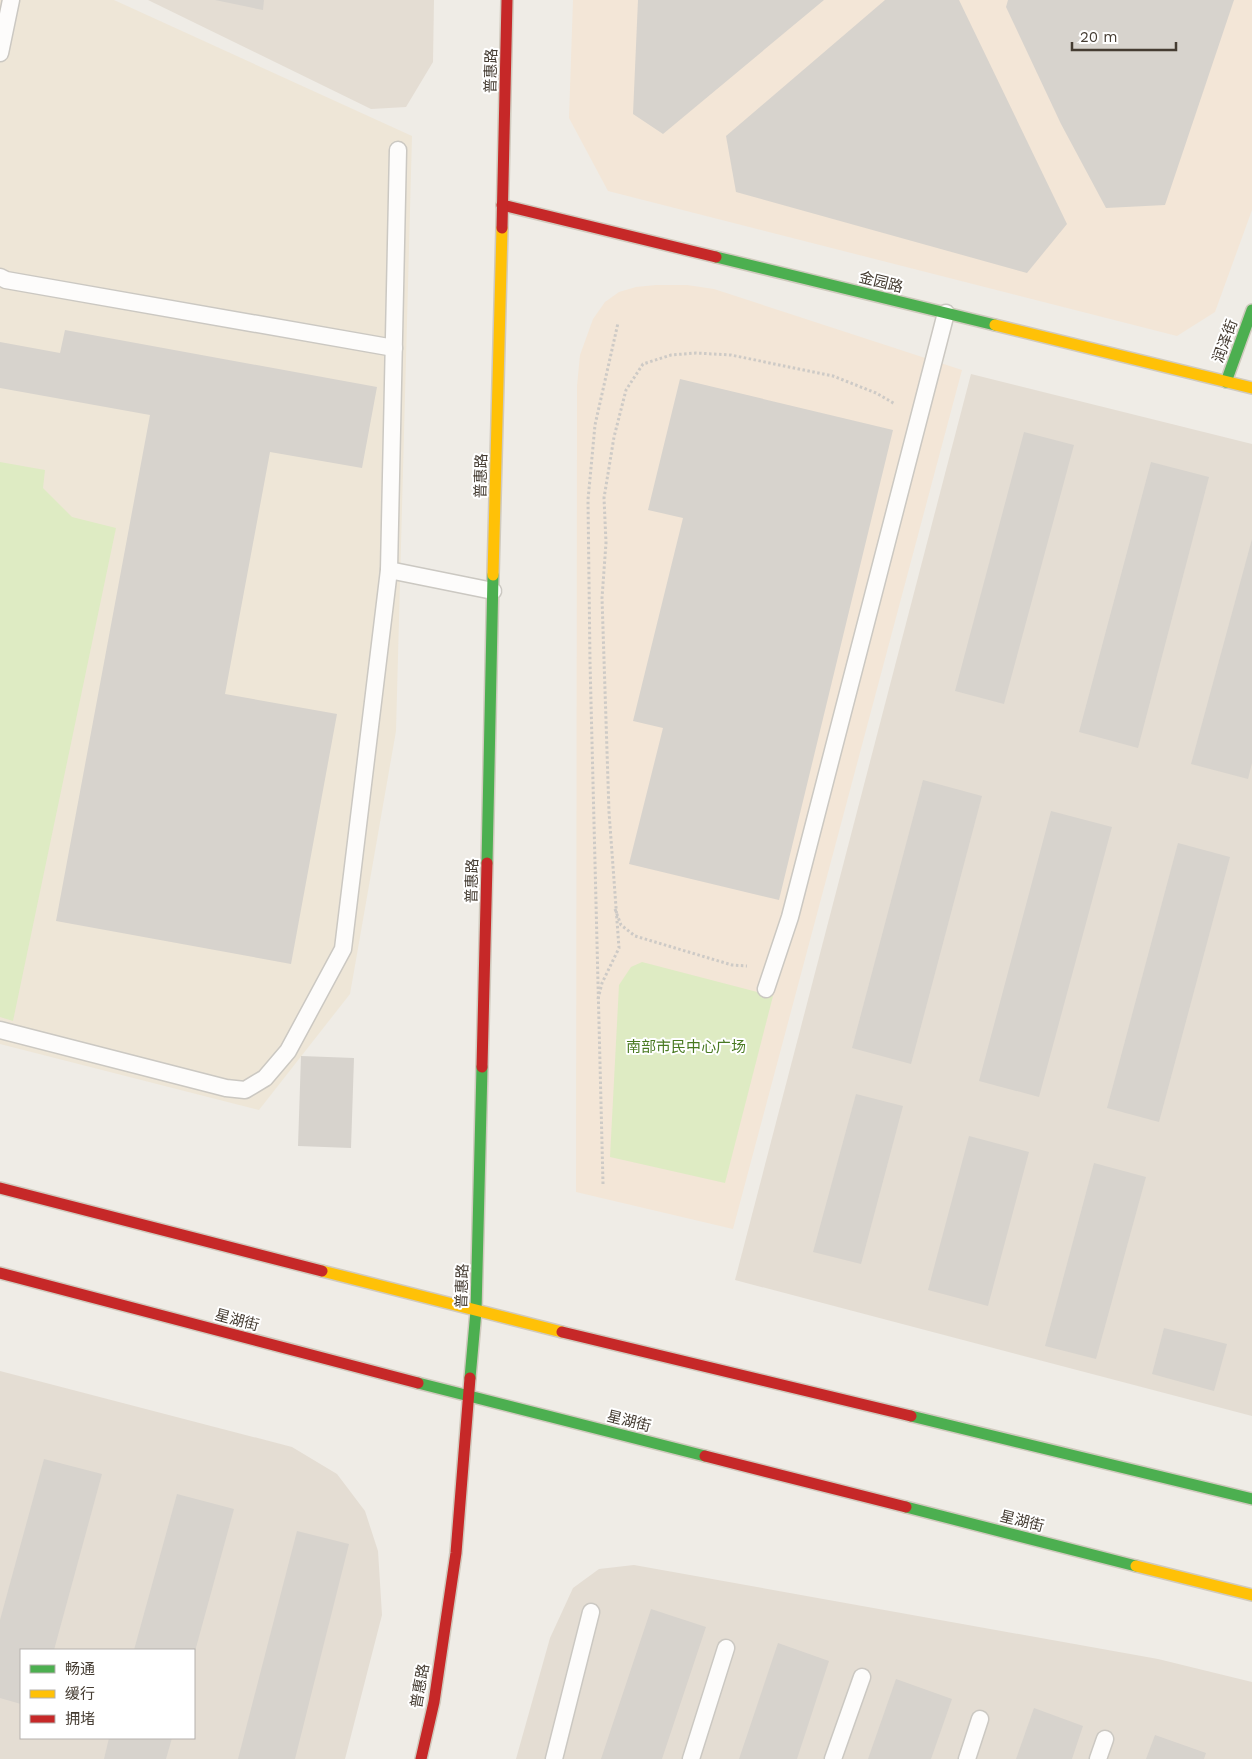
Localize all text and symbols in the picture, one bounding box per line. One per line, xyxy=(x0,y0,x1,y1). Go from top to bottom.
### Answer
scale bar xyxy=(1072,20,1176,52)
text: 20 m xyxy=(1080,28,1118,46)
street label: 普惠路 xyxy=(482,48,500,94)
street label: 金园路 xyxy=(857,268,905,296)
street label: 润泽街 xyxy=(1209,317,1241,365)
street label: 普惠路 xyxy=(472,453,490,499)
street label: 普惠路 xyxy=(463,858,481,904)
park label: 南部市民中心广场 xyxy=(626,1038,746,1056)
street label: 普惠路 xyxy=(452,1263,472,1309)
street label: 星湖街 xyxy=(213,1305,261,1335)
street label: 星湖街 xyxy=(605,1407,653,1435)
street label: 星湖街 xyxy=(998,1507,1046,1535)
legend xyxy=(20,1649,195,1739)
text: 畅通 xyxy=(65,1660,95,1678)
street label: 普惠路 xyxy=(407,1662,433,1710)
text: 缓行 xyxy=(65,1685,95,1703)
text: 拥堵 xyxy=(65,1710,95,1728)

